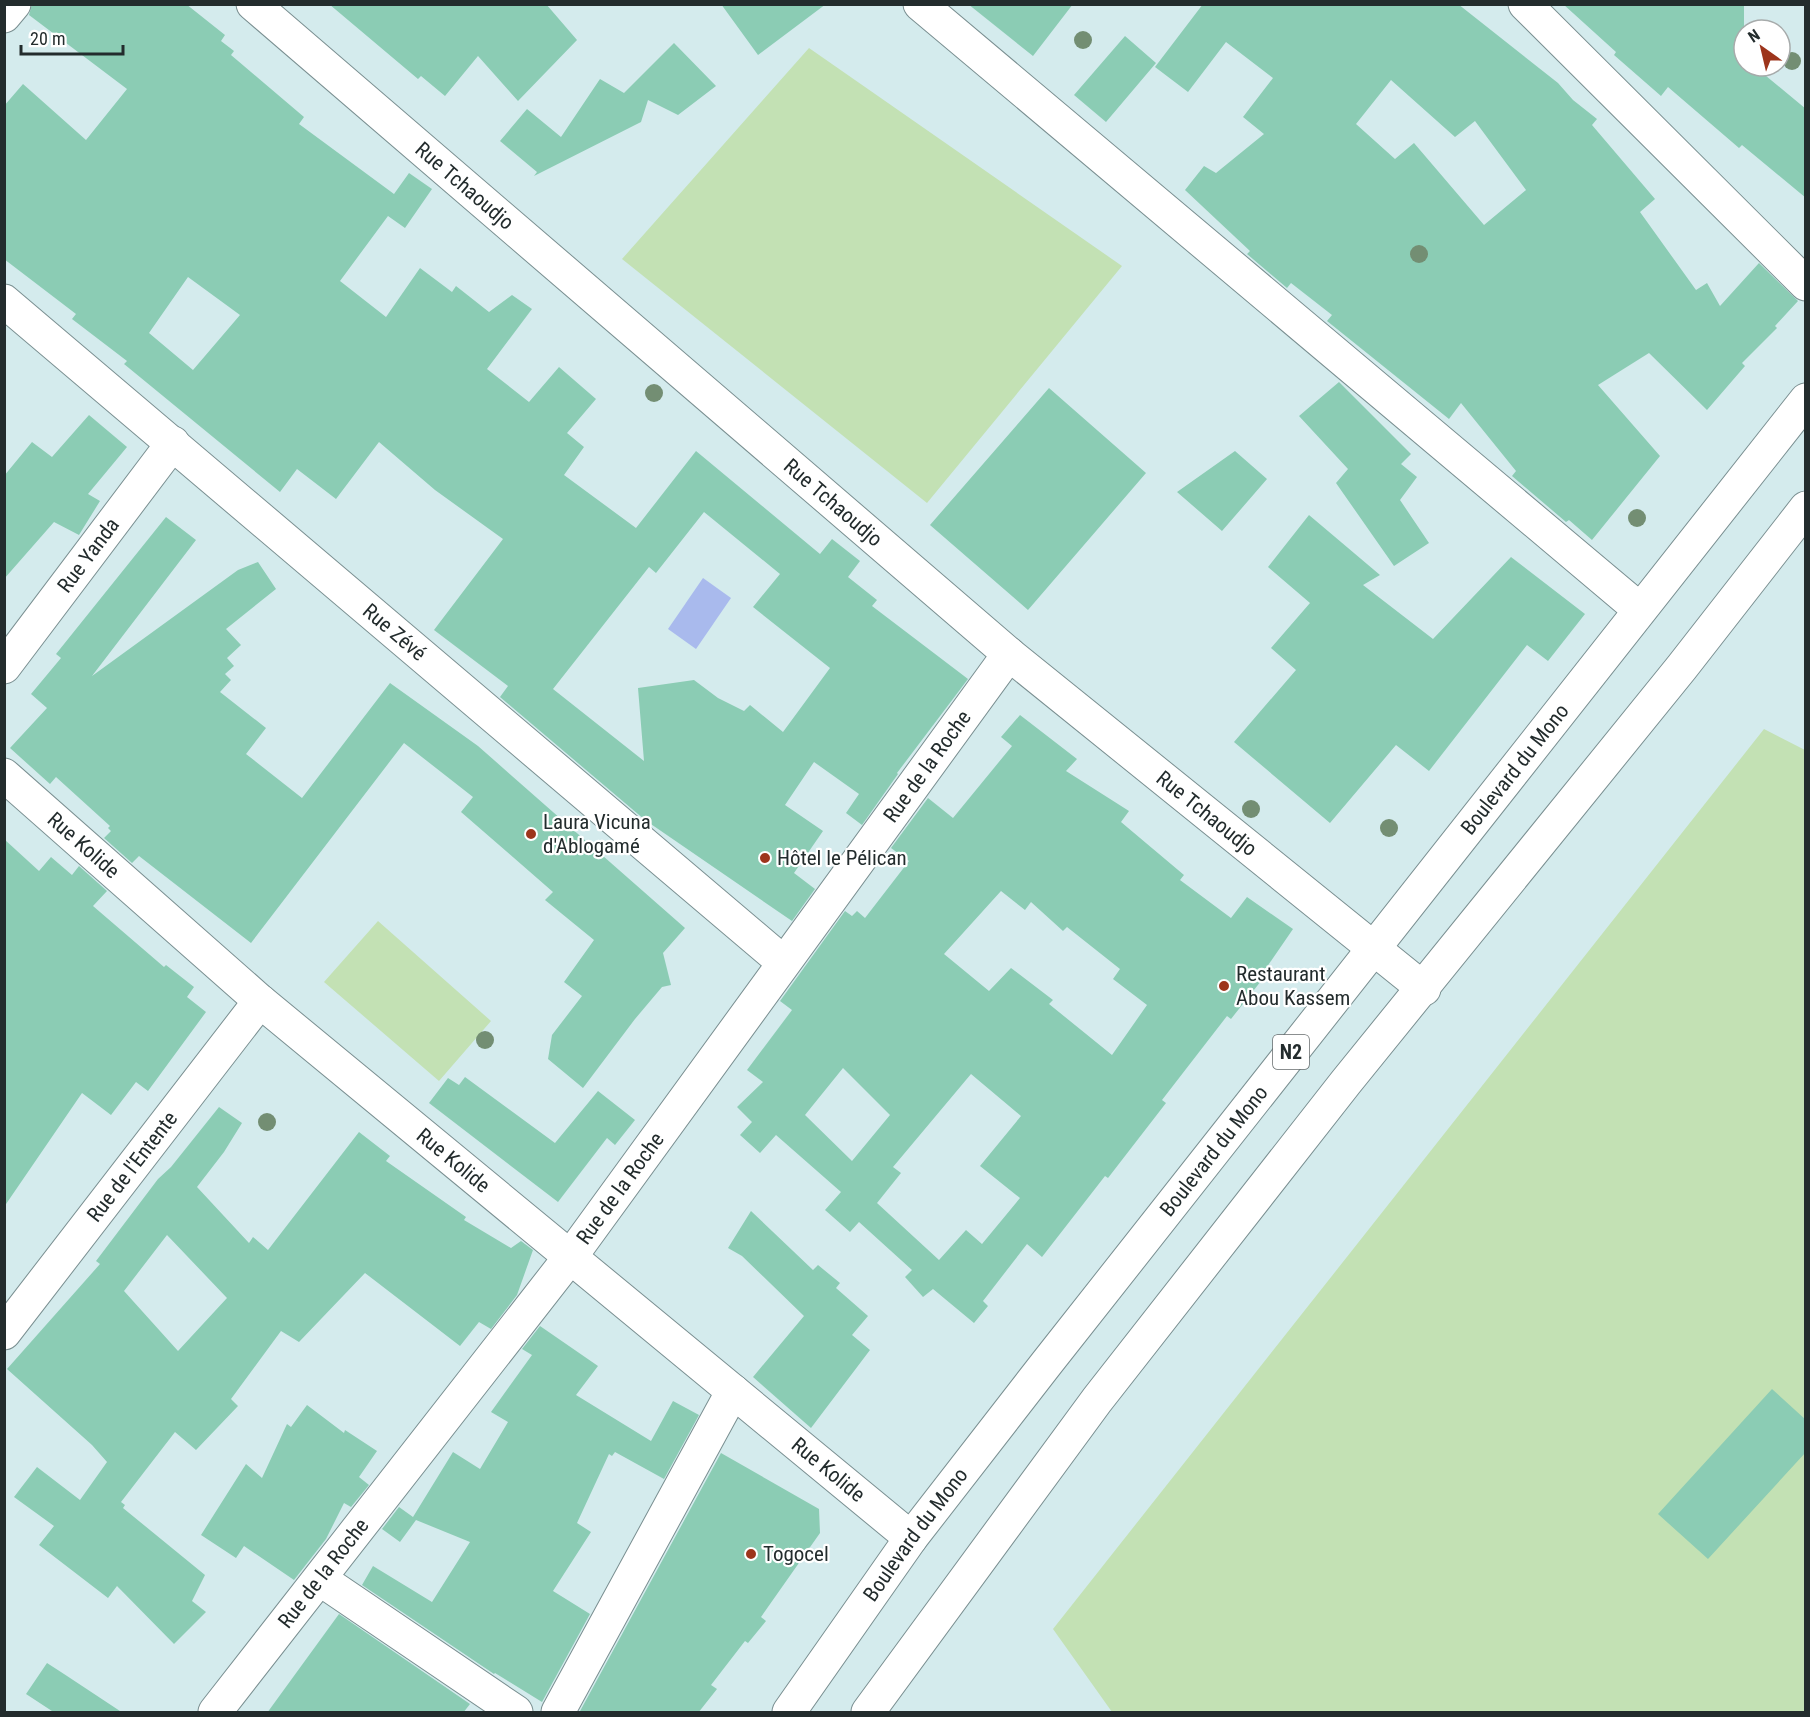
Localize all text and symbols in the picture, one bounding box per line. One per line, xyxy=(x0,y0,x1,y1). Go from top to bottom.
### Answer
scale bar xyxy=(21,18,123,56)
north arrow xyxy=(1732,18,1792,78)
text: N xyxy=(1745,25,1763,47)
text: 20 m xyxy=(30,28,65,49)
street label: Rue Tchaoudjo xyxy=(411,137,519,235)
street label: Rue Tchaoudjo xyxy=(779,454,887,552)
street label: Rue Yanda xyxy=(53,513,124,597)
street label: Rue Zévé xyxy=(358,599,431,666)
street label: Boulevard du Mono xyxy=(1456,699,1574,839)
street label: Rue de la Roche xyxy=(879,706,976,827)
street label: Rue Tchaoudjo xyxy=(1152,766,1262,861)
street label: Rue Kolide xyxy=(43,807,124,883)
place label: Laura Vicuna d'Ablogamé xyxy=(543,810,651,858)
marker: Laura Vicuna d'Ablogamé xyxy=(524,827,538,841)
place label: Hôtel le Pélican xyxy=(777,846,907,870)
marker: Hôtel le Pélican xyxy=(758,851,772,865)
place label: Restaurant Abou Kassem xyxy=(1236,962,1350,1010)
marker: Restaurant Abou Kassem xyxy=(1217,979,1231,993)
road number: N2 xyxy=(1273,1035,1309,1069)
street label: Boulevard du Mono xyxy=(1155,1081,1273,1221)
street label: Rue de l'Entente xyxy=(82,1107,182,1226)
street label: Rue Kolide xyxy=(412,1123,495,1198)
street label: Rue de la Roche xyxy=(572,1128,669,1249)
street label: Rue Kolide xyxy=(787,1433,870,1507)
street label: Boulevard du Mono xyxy=(859,1463,973,1606)
street label: Rue de la Roche xyxy=(273,1514,374,1633)
place label: Togocel xyxy=(763,1542,829,1566)
marker: Togocel xyxy=(744,1547,758,1561)

